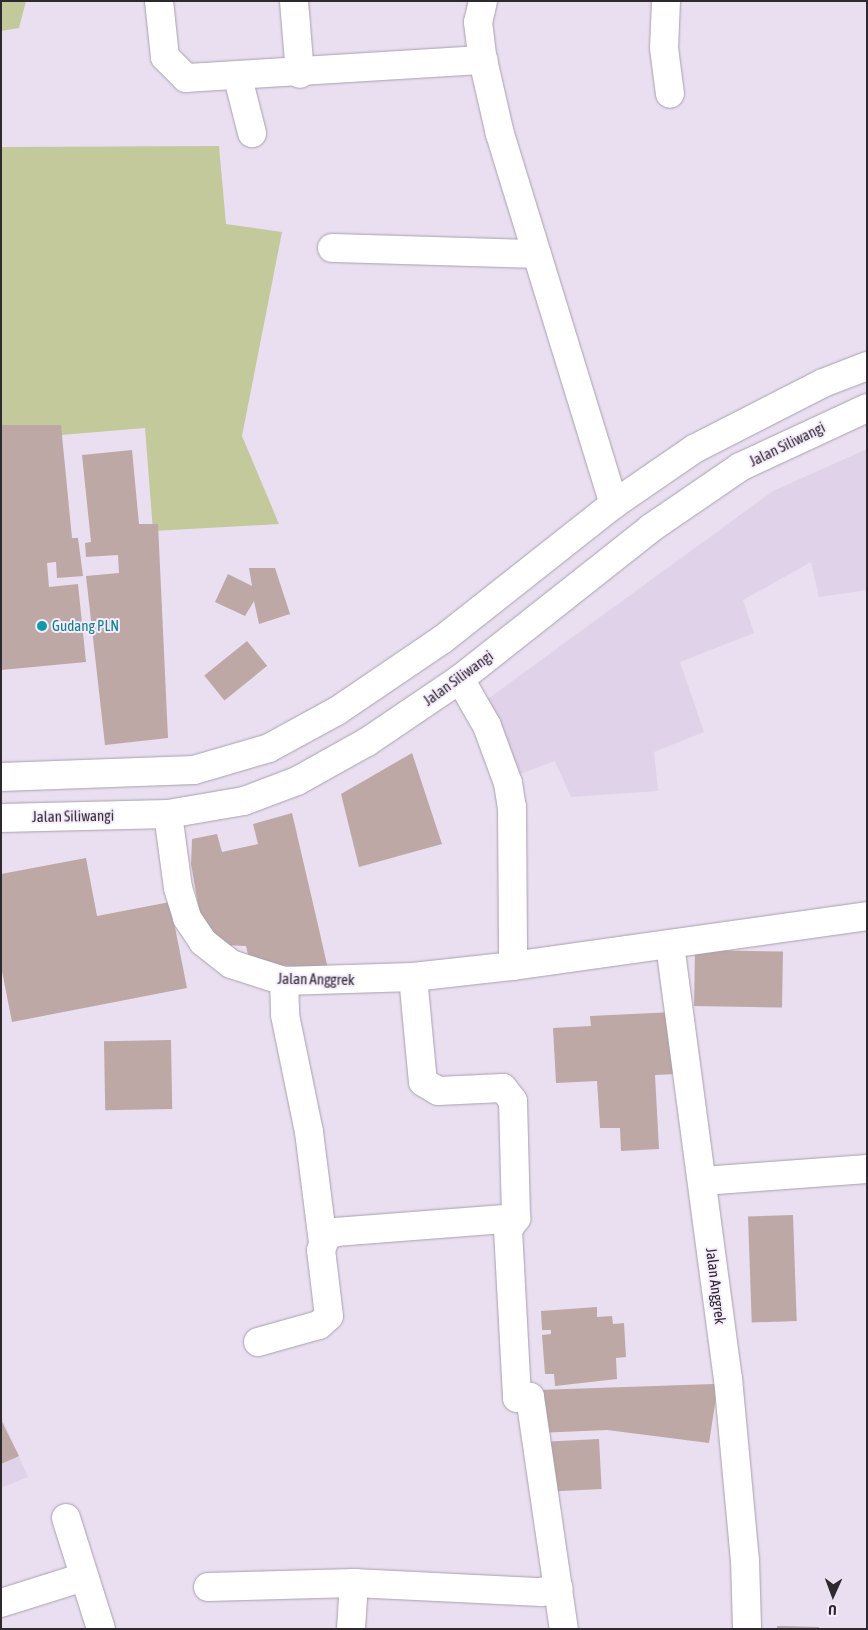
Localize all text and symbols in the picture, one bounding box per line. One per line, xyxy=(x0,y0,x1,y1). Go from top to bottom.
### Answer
street label: Jalan Siliwangi xyxy=(746,418,828,470)
place label: Gudang PLN xyxy=(52,617,119,635)
marker: Gudang PLN xyxy=(36,620,48,632)
street label: Jalan Siliwangi xyxy=(419,647,497,709)
street label: Jalan Siliwangi xyxy=(32,806,114,826)
street label: Jalan Anggrek xyxy=(277,969,355,989)
street label: Jalan Anggrek xyxy=(702,1247,730,1325)
north arrow xyxy=(808,1570,858,1620)
text: U xyxy=(828,1602,837,1618)

